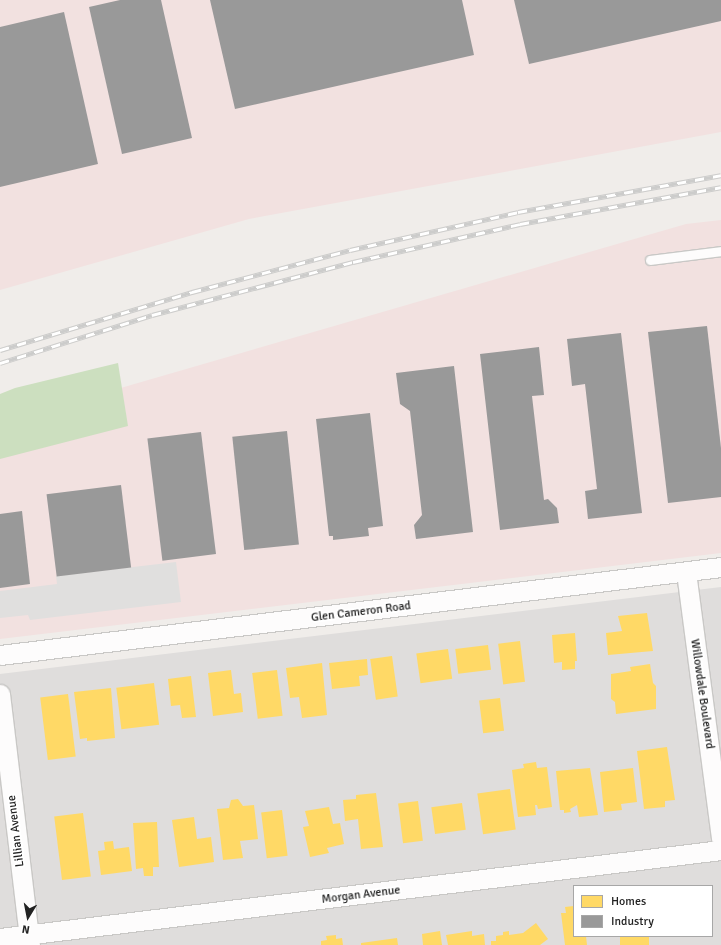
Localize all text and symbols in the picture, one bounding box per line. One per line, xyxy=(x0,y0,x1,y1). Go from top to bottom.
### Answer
street label: Glen Cameron Road xyxy=(310,599,412,625)
street label: Willowdale Boulevard xyxy=(687,638,717,750)
street label: Lillian Avenue xyxy=(4,794,28,868)
street label: Morgan Avenue xyxy=(321,883,401,907)
legend xyxy=(573,885,713,937)
text: Homes xyxy=(611,894,646,909)
north arrow xyxy=(8,897,48,937)
text: Industry xyxy=(611,914,654,929)
text: N xyxy=(21,922,31,936)

